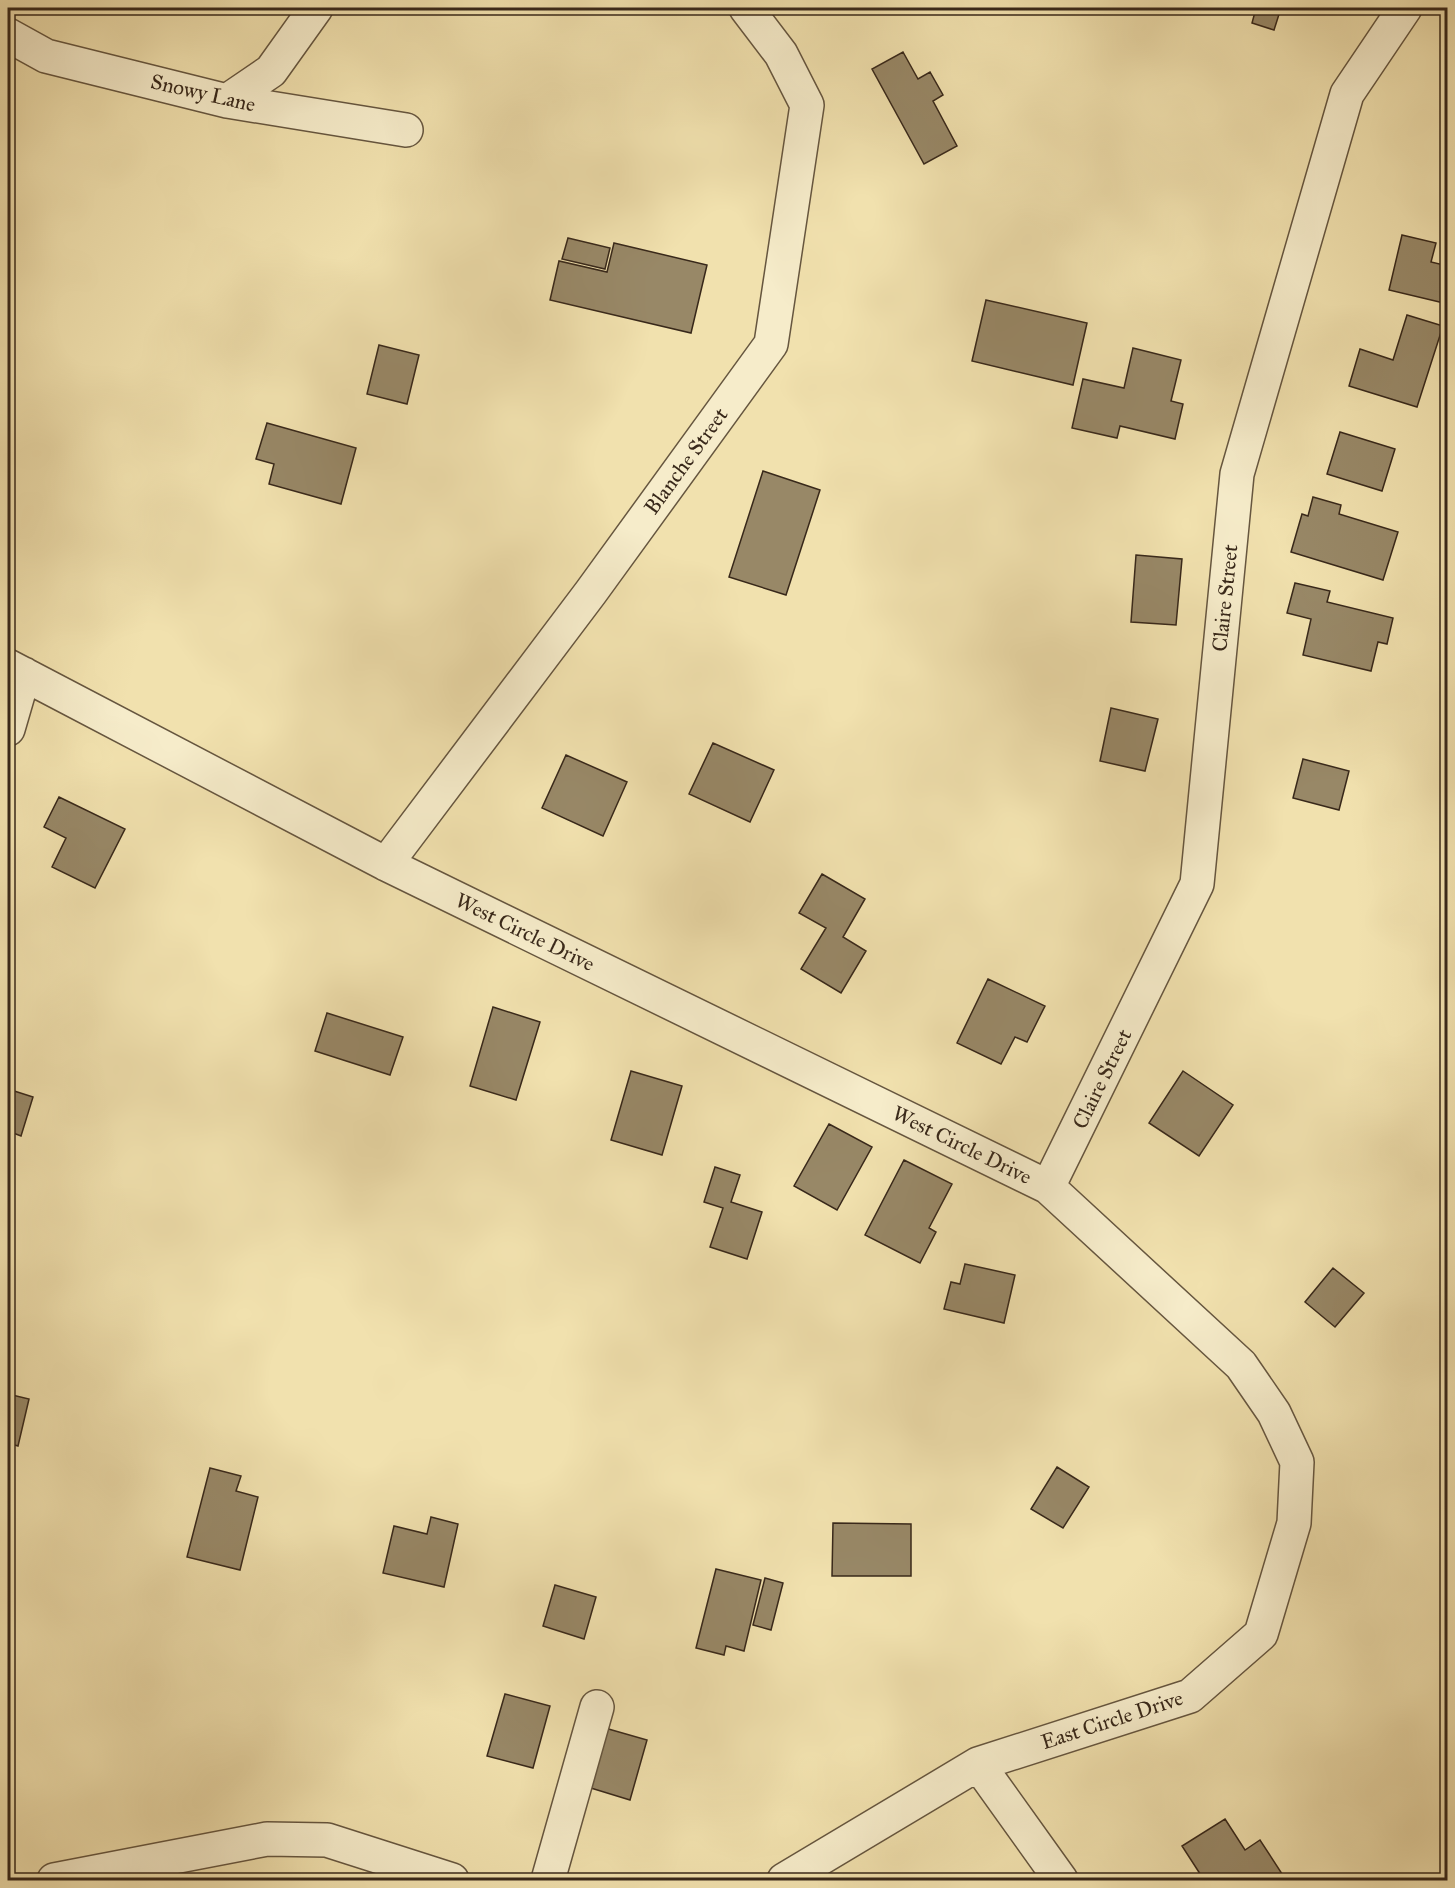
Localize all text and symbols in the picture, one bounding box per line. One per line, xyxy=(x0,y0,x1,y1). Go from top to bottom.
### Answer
street label: Snowy Lane xyxy=(148,68,258,118)
street label: Blanche Street xyxy=(639,402,734,519)
street label: Claire Street xyxy=(1206,542,1244,653)
street label: West Circle Drive xyxy=(451,887,599,977)
street label: Claire Street xyxy=(1067,1024,1138,1133)
street label: West Circle Drive xyxy=(888,1100,1036,1190)
street label: East Circle Drive xyxy=(1038,1685,1186,1755)

